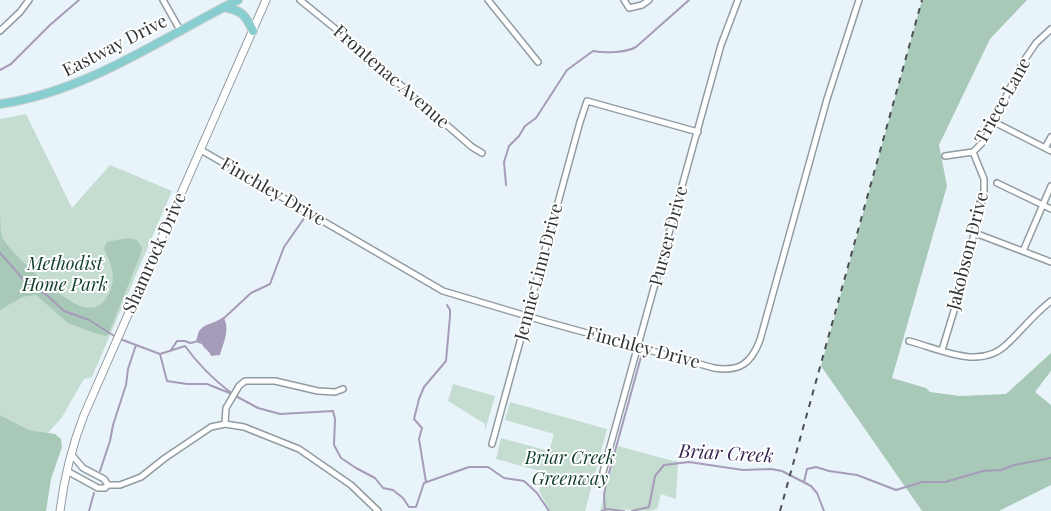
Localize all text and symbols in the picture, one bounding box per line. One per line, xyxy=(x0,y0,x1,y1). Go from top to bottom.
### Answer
street label: Eastway Drive xyxy=(59,10,171,82)
street label: Frontenac Avenue xyxy=(329,21,453,133)
street label: Triece Lane xyxy=(970,54,1036,148)
street label: Finchley Drive xyxy=(217,153,329,231)
street label: Purser Drive xyxy=(645,184,693,288)
street label: Shamrock Drive xyxy=(119,189,191,317)
street label: Jakobson Drive xyxy=(943,190,993,312)
street label: Jennie Linn Drive xyxy=(510,201,568,343)
park label: Methodist Home Park xyxy=(22,253,108,296)
street label: Finchley Drive xyxy=(584,322,702,374)
water label: Briar Creek xyxy=(678,440,774,468)
park label: Briar Creek Greenway xyxy=(525,447,615,489)

